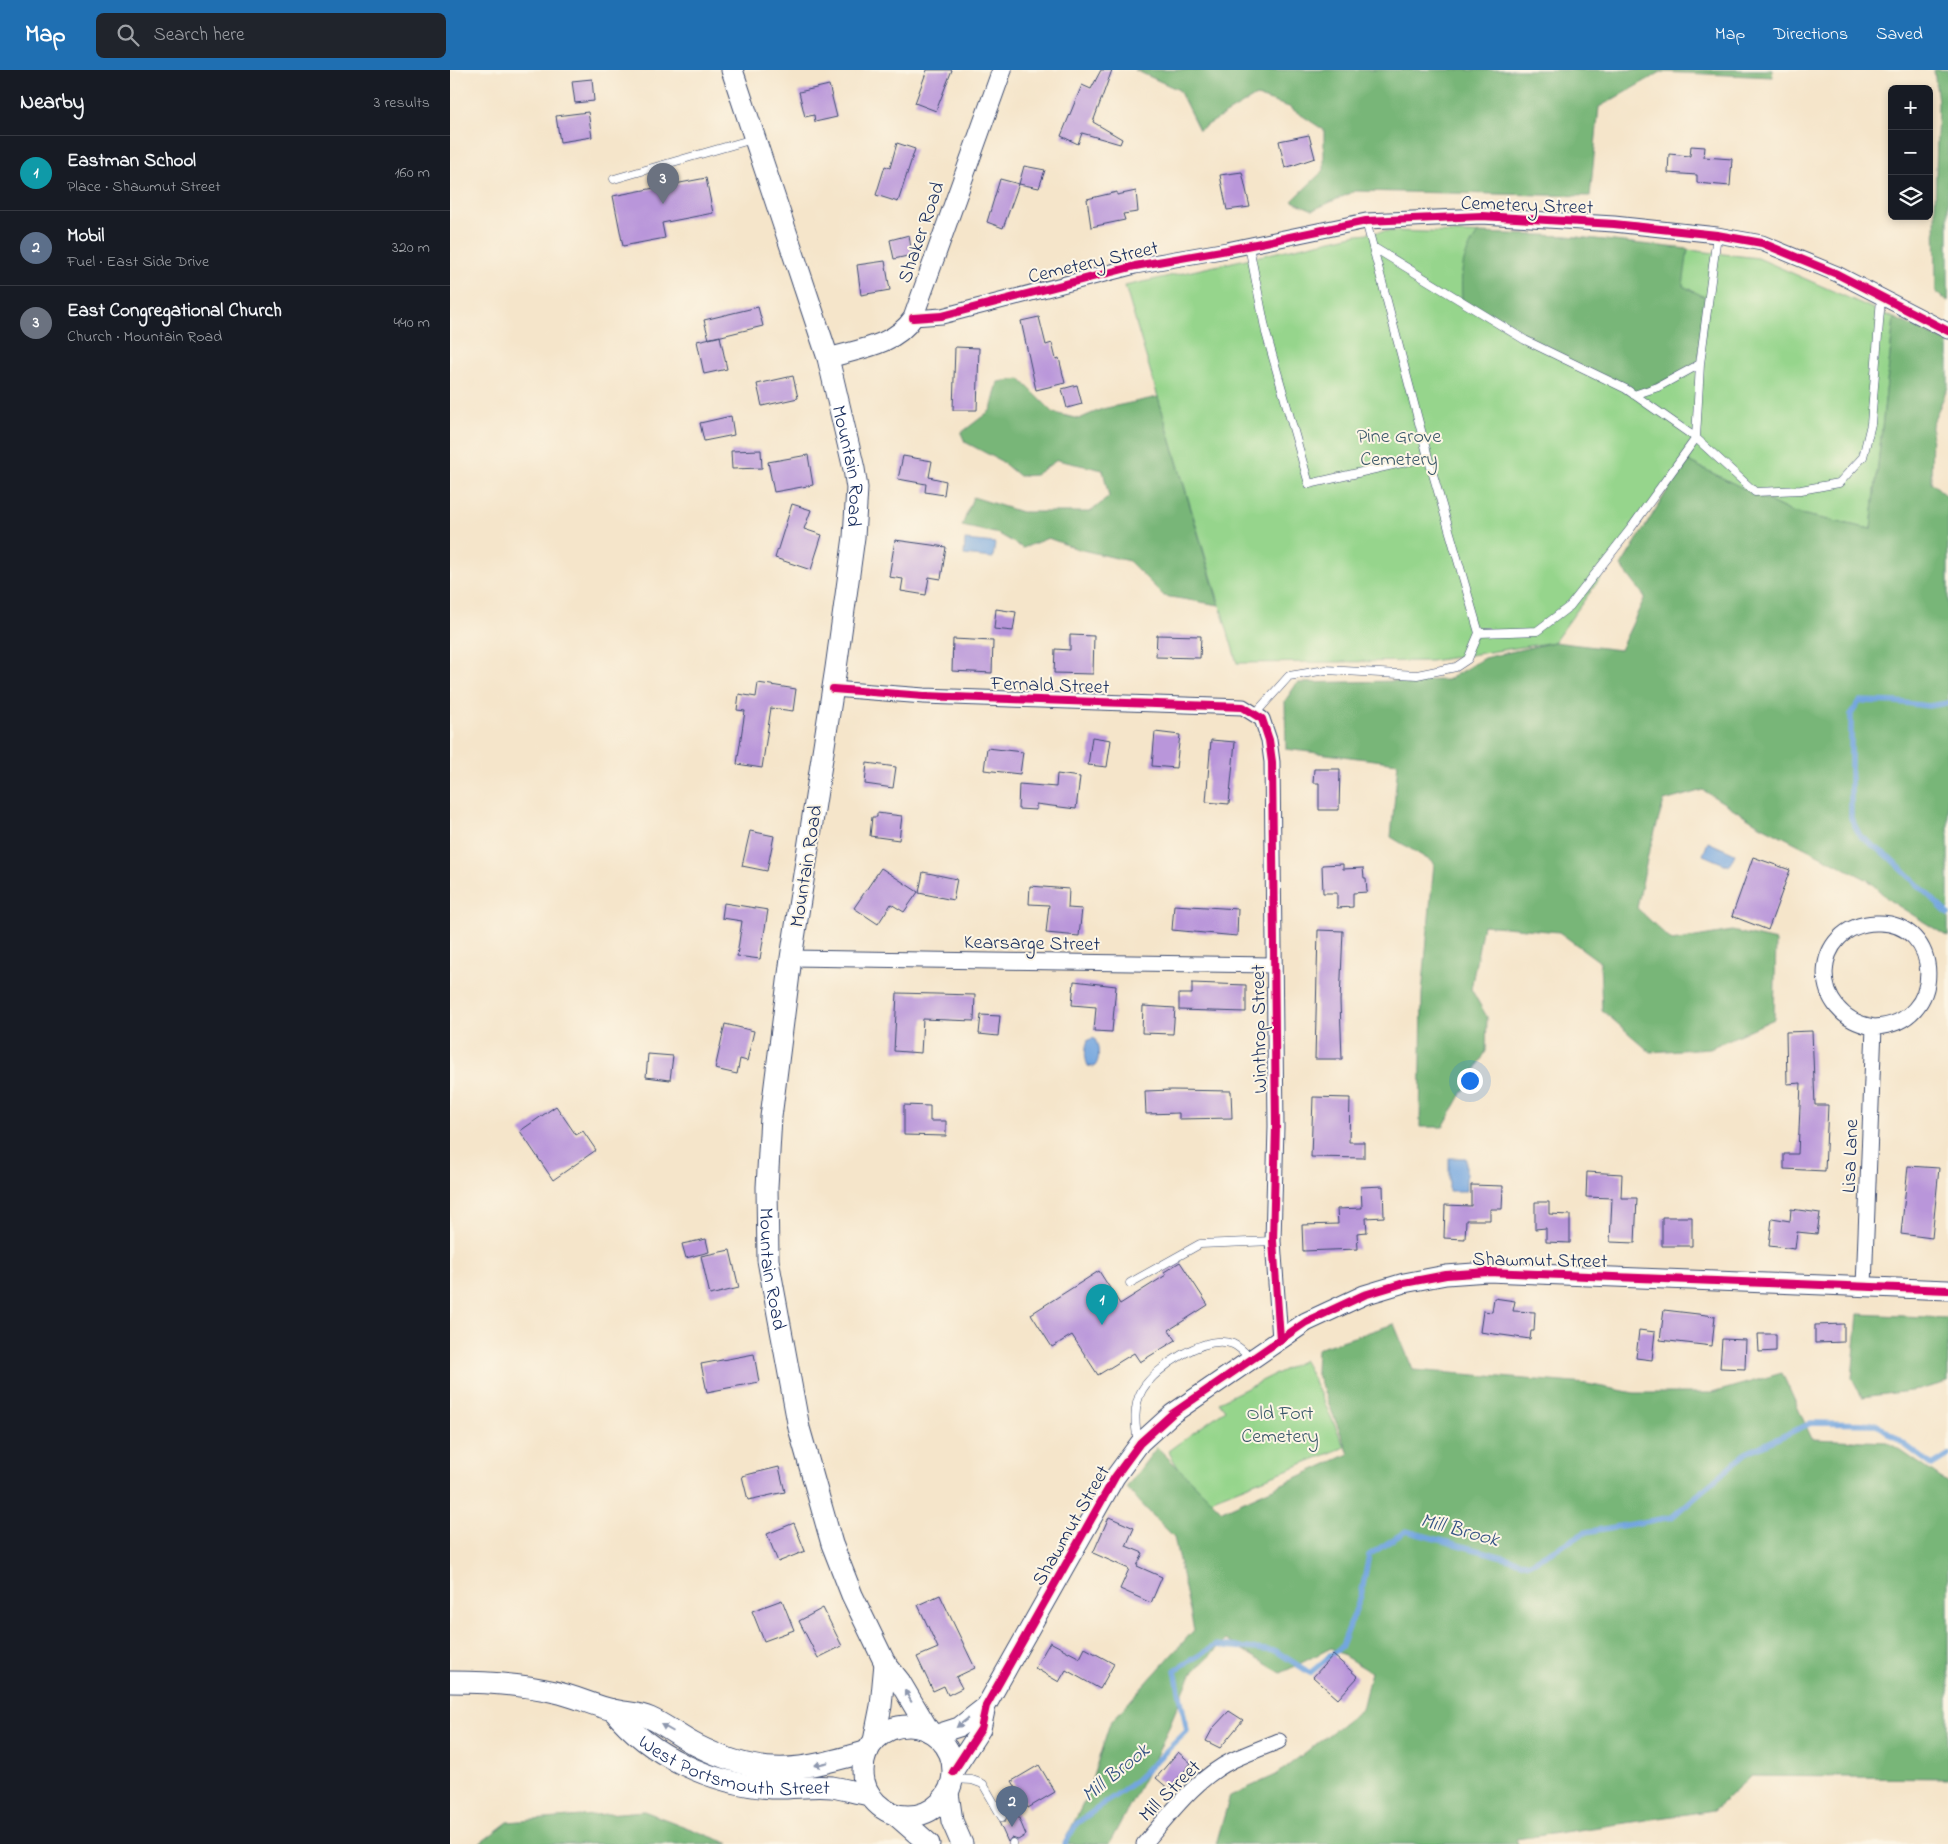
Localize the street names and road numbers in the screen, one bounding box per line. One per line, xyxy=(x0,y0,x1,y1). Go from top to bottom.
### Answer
street label: Shaker Road xyxy=(891,178,953,287)
street label: Cemetery Street xyxy=(1460,190,1594,223)
street label: Cemetery Street xyxy=(1026,234,1162,293)
street label: Mountain Road xyxy=(823,403,869,528)
street label: Fernald Street xyxy=(989,670,1110,703)
street label: Mountain Road xyxy=(784,803,831,930)
street label: Kearsarge Street xyxy=(964,929,1101,961)
street label: Winthrop Street xyxy=(1245,964,1276,1094)
street label: Lisa Lane xyxy=(1836,1119,1867,1194)
street label: Mountain Road xyxy=(750,1207,793,1333)
street label: Shawmut Street xyxy=(1472,1246,1608,1277)
street label: Shawmut Street xyxy=(1026,1460,1119,1592)
street label: West Portsmouth Street xyxy=(631,1729,831,1805)
street label: Mill Street xyxy=(1133,1754,1209,1830)

